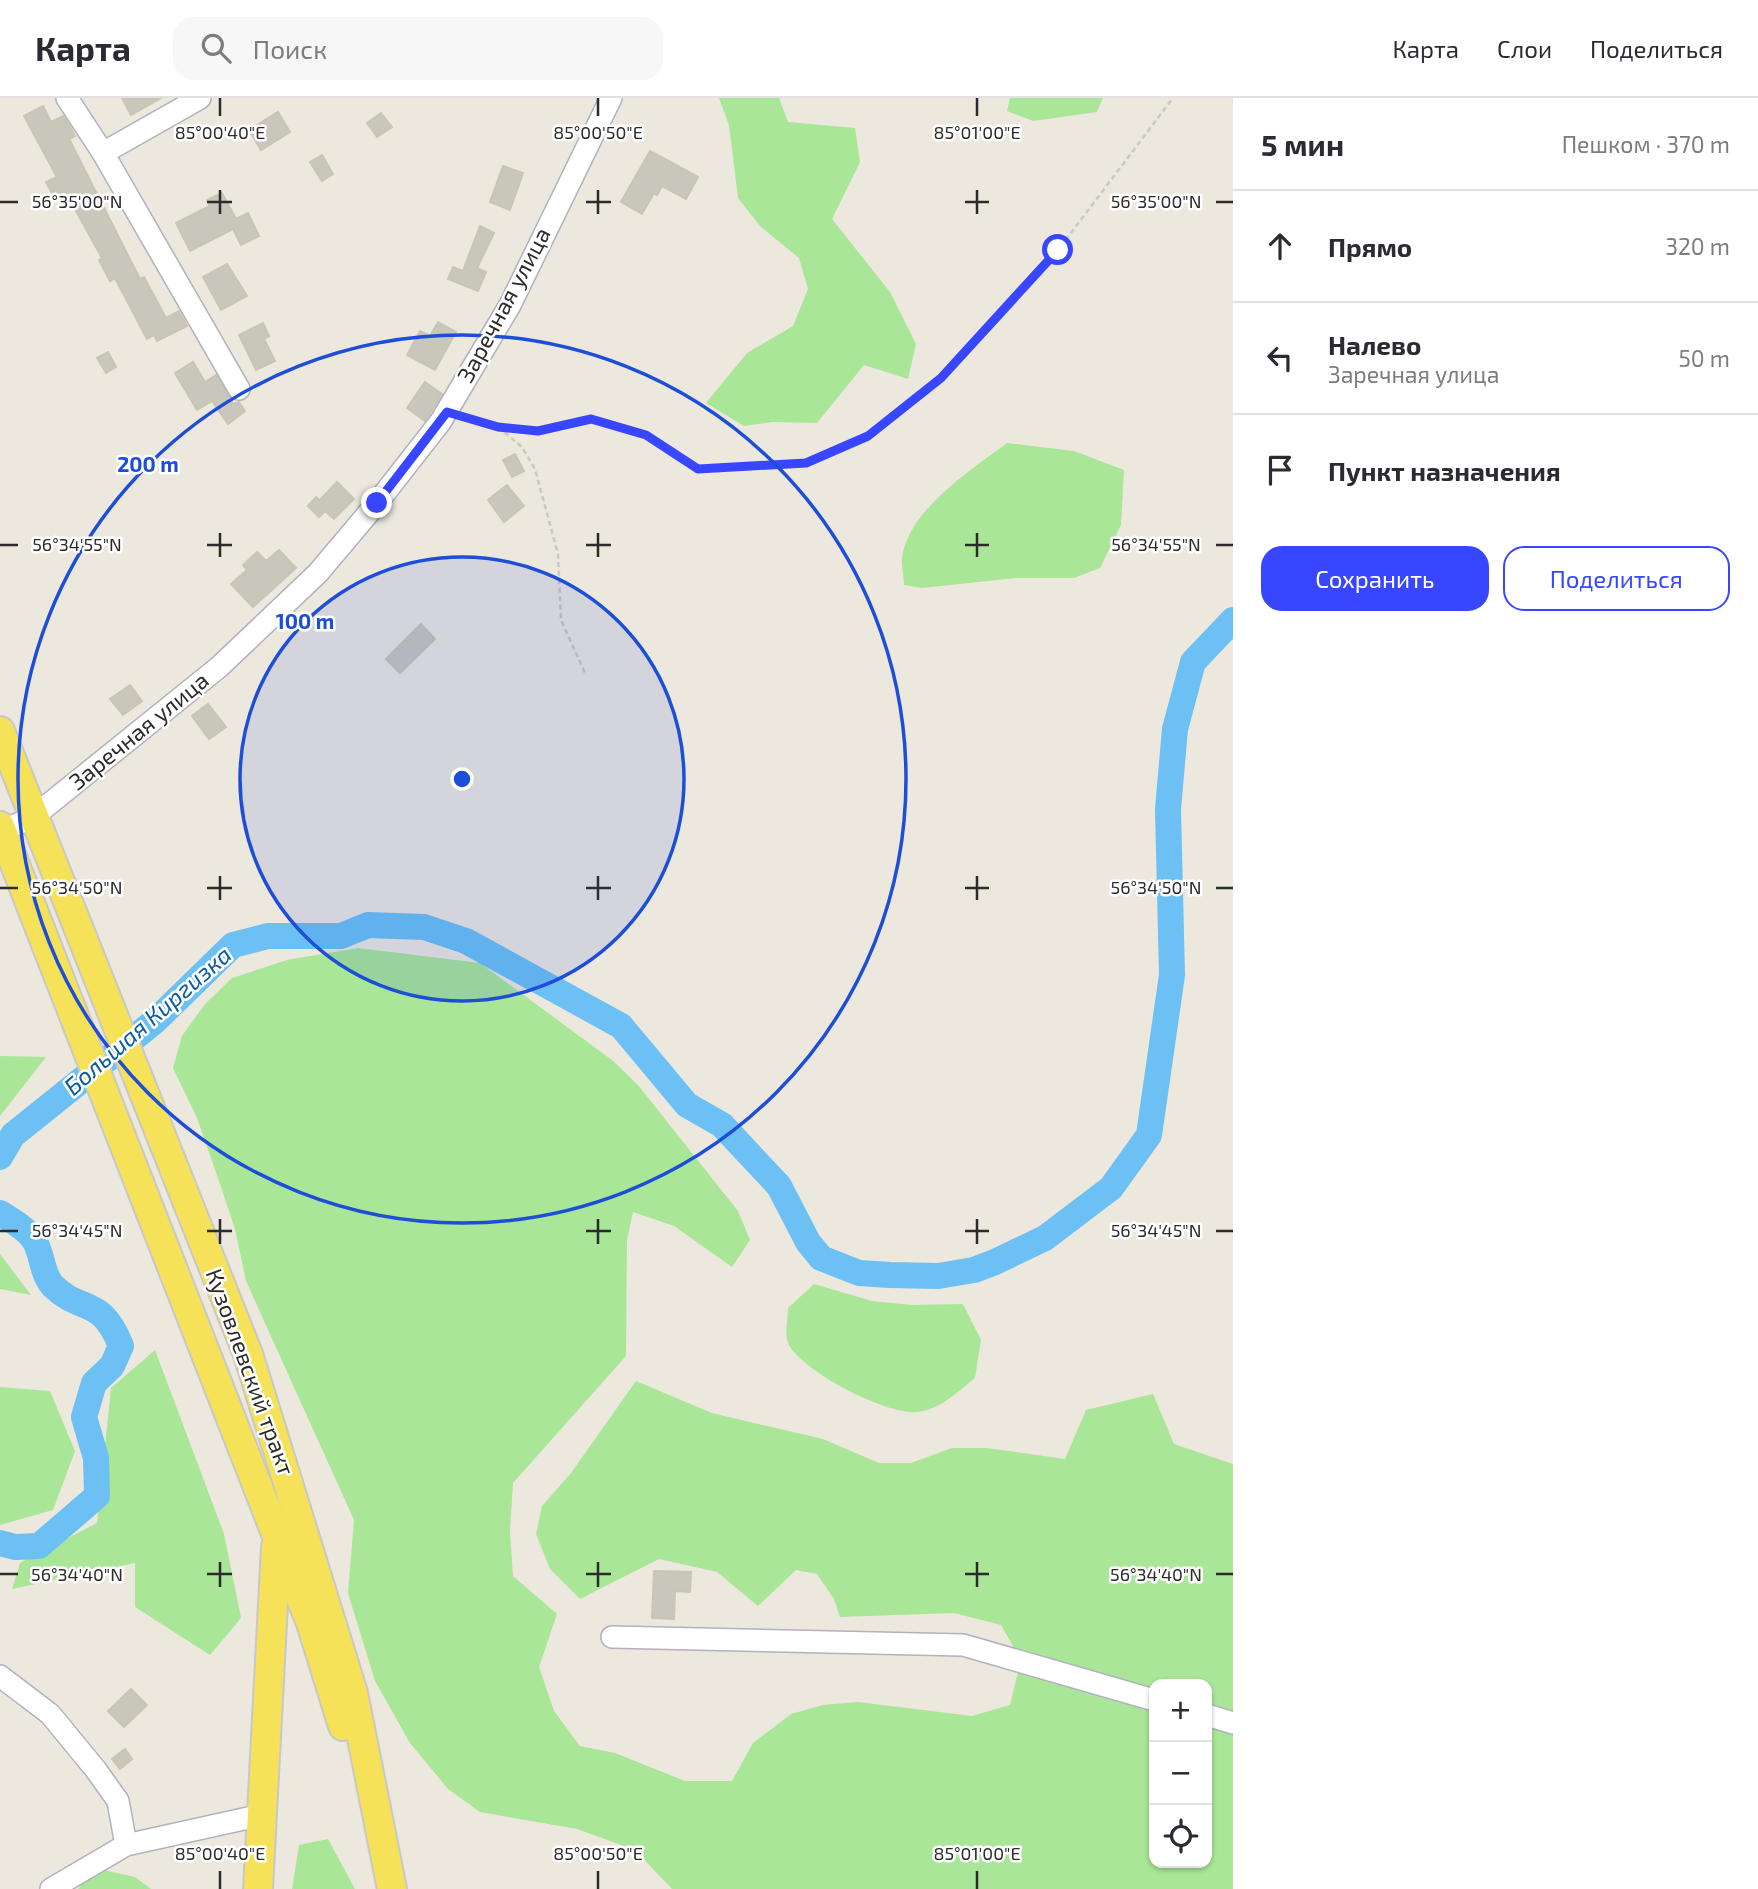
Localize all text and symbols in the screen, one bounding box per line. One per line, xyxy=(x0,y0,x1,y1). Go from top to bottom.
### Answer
search box xyxy=(173,17,663,80)
text: Карта xyxy=(35,28,131,68)
icon: search xyxy=(197,29,235,67)
text: Поиск xyxy=(253,33,327,64)
text: Карта xyxy=(1392,34,1459,63)
text: Слои xyxy=(1497,34,1552,63)
text: Поделиться xyxy=(1590,34,1723,63)
text: 85°00'40"E xyxy=(175,121,265,143)
text: 85°00'50"E xyxy=(553,121,643,143)
text: 85°01'00"E xyxy=(933,121,1021,143)
text: 5 мин xyxy=(1261,126,1344,162)
text: Пешком · 370 m xyxy=(1562,130,1730,158)
text: 56°35'00"N xyxy=(32,190,122,212)
text: 56°35'00"N xyxy=(1111,190,1201,212)
street label: Заречная улица xyxy=(451,222,557,387)
icon: ahead xyxy=(1261,227,1299,265)
text: Прямо xyxy=(1328,231,1412,262)
text: 320 m xyxy=(1665,232,1730,260)
route start xyxy=(1042,234,1073,265)
text: Налево xyxy=(1328,329,1421,360)
icon: left xyxy=(1261,339,1299,377)
text: 50 m xyxy=(1679,344,1730,372)
text: Заречная улица xyxy=(1328,360,1499,388)
text: 200 m xyxy=(117,451,179,476)
icon: arrive xyxy=(1261,451,1299,489)
text: Пункт назначения xyxy=(1328,455,1561,486)
route end xyxy=(361,487,392,518)
text: 56°34'55"N xyxy=(32,533,122,555)
text: 56°34'55"N xyxy=(1111,533,1201,555)
button: Сохранить xyxy=(1261,546,1489,611)
button: Поделиться xyxy=(1503,546,1730,611)
text: 100 m xyxy=(276,608,334,633)
street label: Заречная улица xyxy=(63,665,214,796)
centre of rings xyxy=(450,767,474,791)
text: 56°34'50"N xyxy=(32,876,122,898)
text: 56°34'50"N xyxy=(1111,876,1201,898)
water label: Большая Киргизка xyxy=(57,939,237,1100)
text: 56°34'45"N xyxy=(32,1219,122,1241)
text: 56°34'45"N xyxy=(1111,1219,1201,1241)
street label: Кузовлевский тракт xyxy=(200,1265,301,1479)
text: 56°34'40"N xyxy=(31,1563,123,1585)
text: 56°34'40"N xyxy=(1110,1563,1202,1585)
map controls xyxy=(1149,1679,1212,1868)
button: + xyxy=(1149,1679,1212,1742)
button: − xyxy=(1149,1742,1212,1805)
button: locate xyxy=(1149,1805,1212,1868)
text: 85°00'40"E xyxy=(175,1842,265,1864)
text: 85°00'50"E xyxy=(553,1842,643,1864)
text: 85°01'00"E xyxy=(933,1842,1021,1864)

